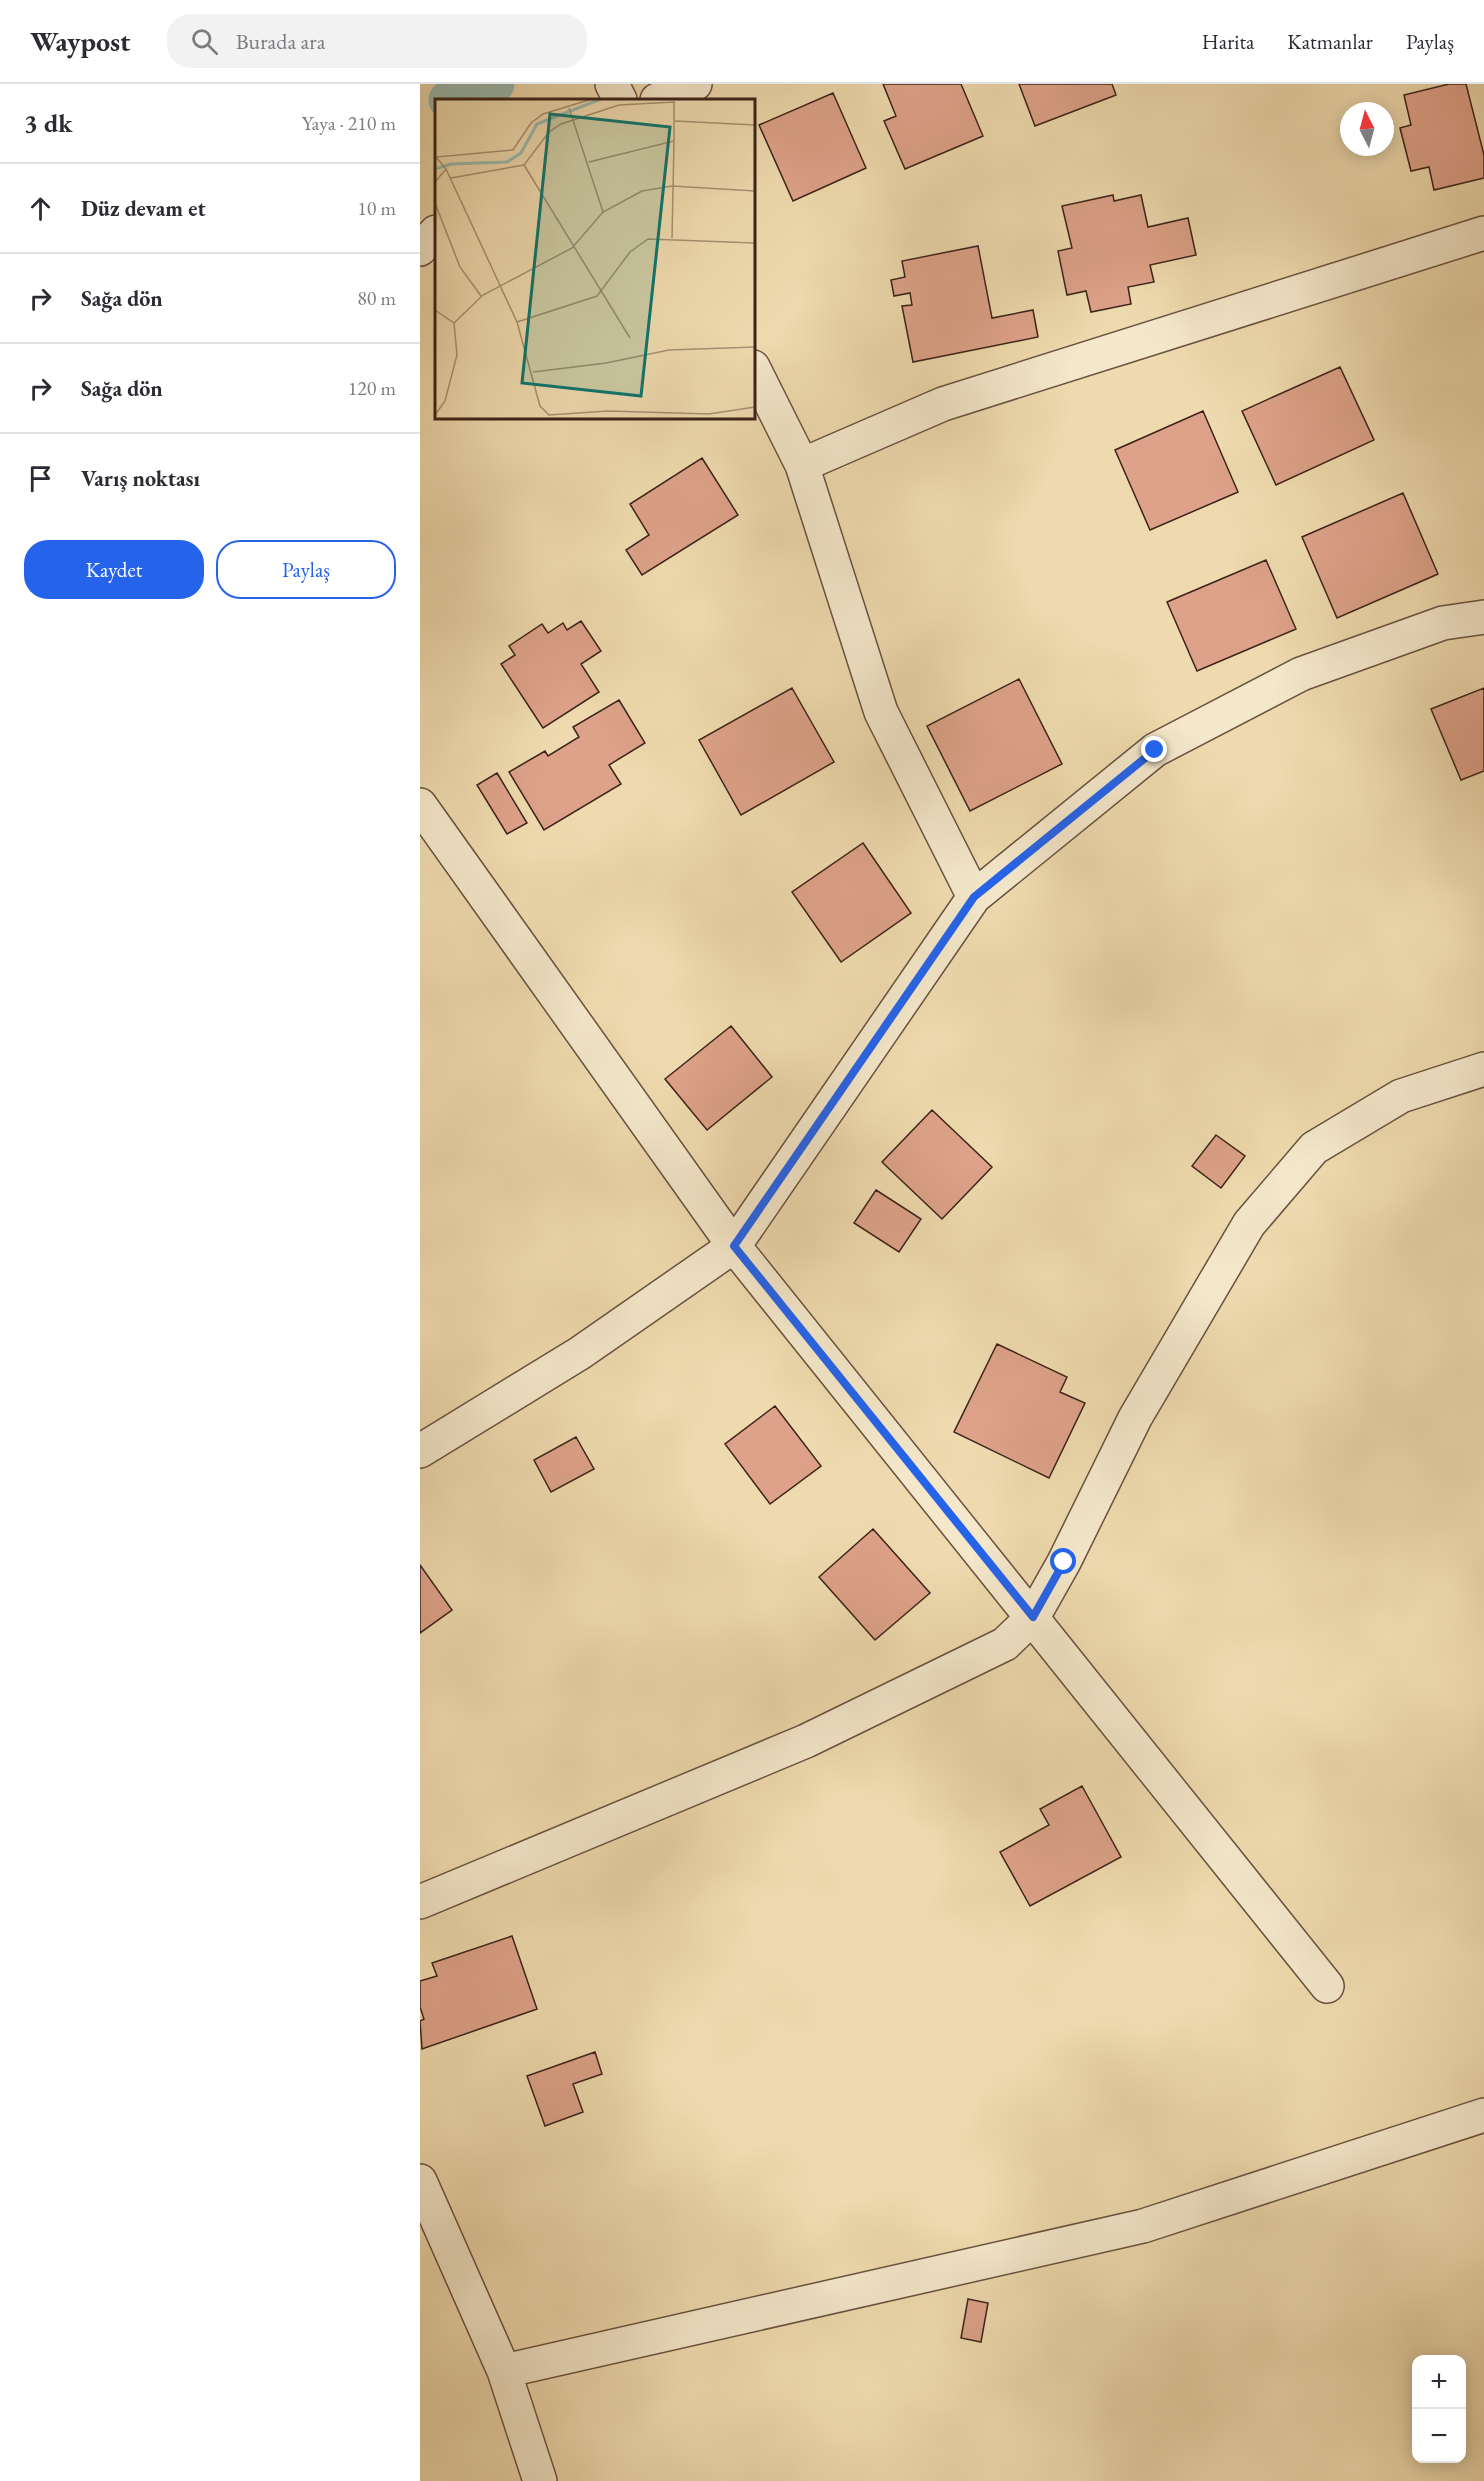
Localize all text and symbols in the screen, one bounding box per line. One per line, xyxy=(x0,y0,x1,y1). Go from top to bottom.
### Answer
search box xyxy=(167,14,587,68)
text: Waypost xyxy=(30,23,131,59)
icon: search xyxy=(188,25,221,58)
text: Burada ara xyxy=(236,27,325,56)
text: Harita xyxy=(1202,28,1254,55)
text: Katmanlar xyxy=(1287,28,1373,55)
text: Paylaş xyxy=(1406,28,1454,55)
inset map xyxy=(435,99,754,418)
north arrow xyxy=(1340,102,1394,156)
text: 3 dk xyxy=(24,106,73,140)
text: Yaya · 210 m xyxy=(302,110,396,136)
icon: ahead xyxy=(24,192,57,225)
text: Düz devam et xyxy=(81,194,206,223)
text: 10 m xyxy=(357,195,396,221)
icon: right xyxy=(24,282,57,315)
text: Sağa dön xyxy=(81,284,163,313)
text: 80 m xyxy=(357,285,396,311)
icon: right xyxy=(24,372,57,405)
text: Sağa dön xyxy=(81,374,163,403)
text: 120 m xyxy=(348,375,396,401)
icon: arrive xyxy=(24,462,57,495)
text: Varış noktası xyxy=(81,464,200,493)
button: Kaydet xyxy=(24,540,204,599)
button: Paylaş xyxy=(216,540,396,599)
route end xyxy=(1141,736,1167,762)
route start xyxy=(1050,1548,1076,1574)
map controls xyxy=(1412,2355,1466,2463)
button: + xyxy=(1412,2355,1466,2409)
button: − xyxy=(1412,2409,1466,2463)

